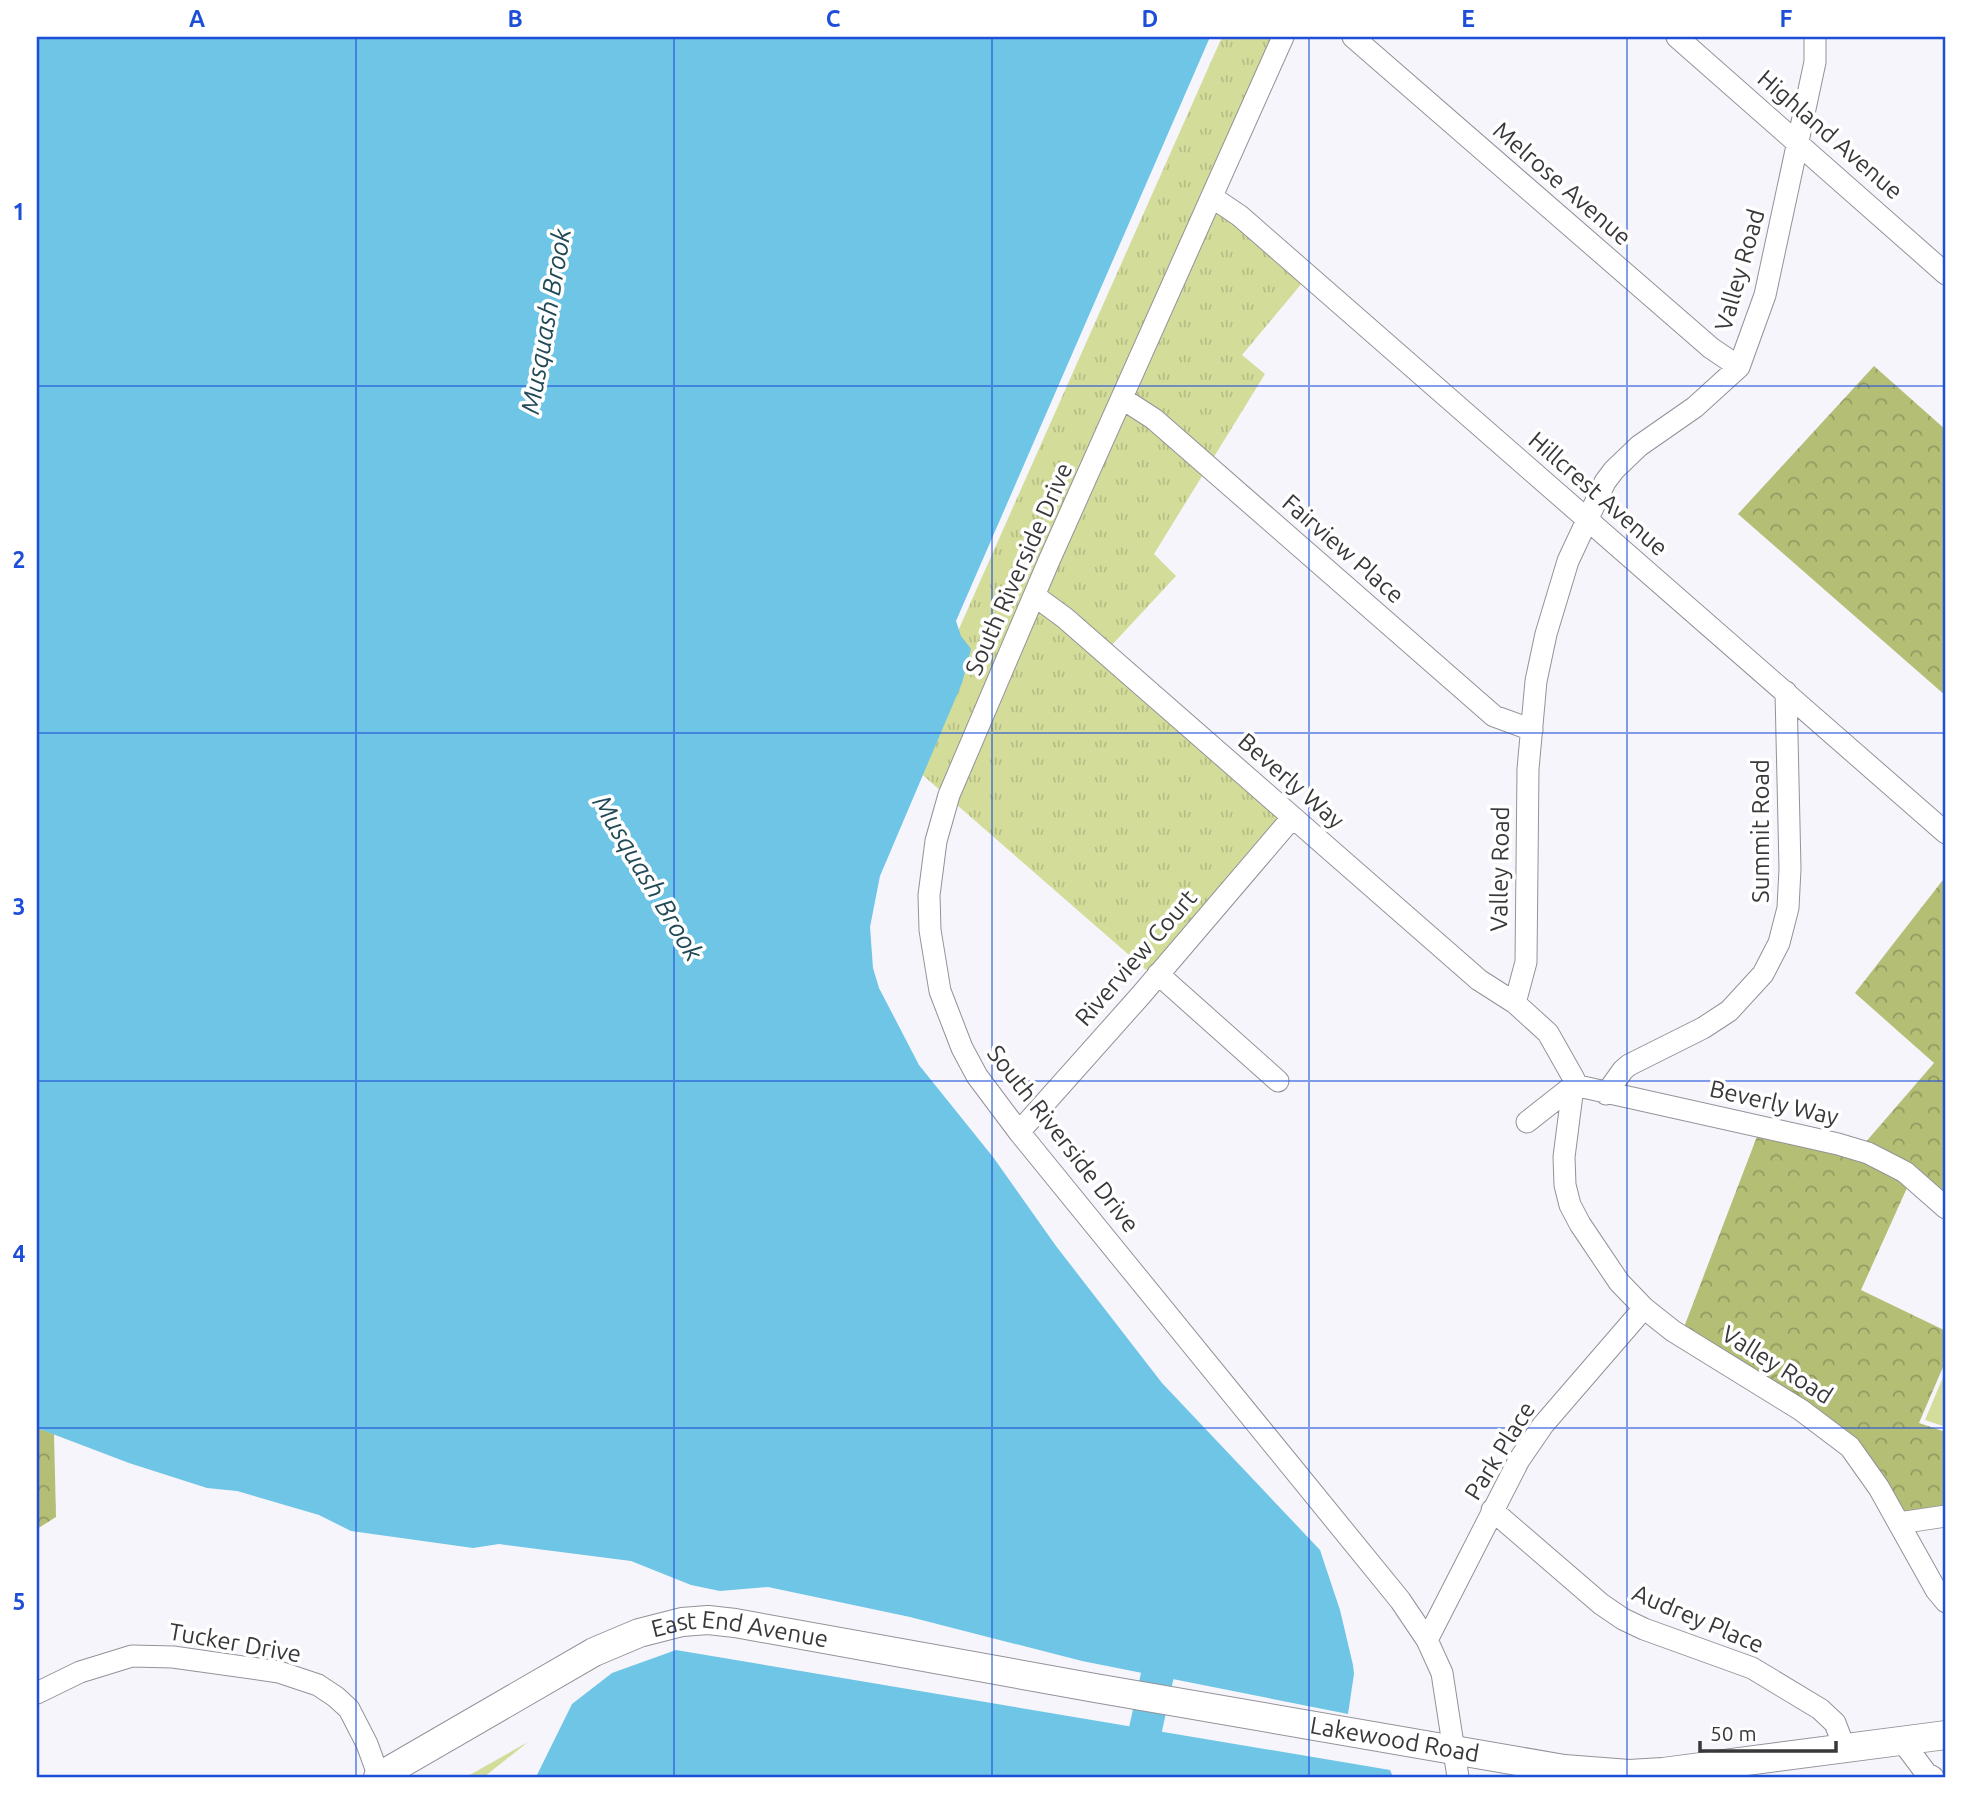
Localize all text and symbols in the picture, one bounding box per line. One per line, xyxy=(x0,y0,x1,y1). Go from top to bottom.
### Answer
text: A xyxy=(189,6,205,31)
text: B xyxy=(507,6,523,31)
text: C xyxy=(826,6,841,31)
text: D xyxy=(1142,6,1158,31)
text: E xyxy=(1461,6,1475,31)
text: F xyxy=(1780,6,1793,31)
street label: Highland Avenue xyxy=(1752,64,1908,205)
street label: Melrose Avenue xyxy=(1488,117,1637,251)
text: 1 xyxy=(13,199,25,224)
street label: Valley Road xyxy=(1709,206,1770,334)
water label: Musquash Brook xyxy=(515,225,576,416)
street label: Hillcrest Avenue xyxy=(1523,426,1673,561)
street label: South Riverside Drive xyxy=(960,458,1078,679)
street label: Fairview Place xyxy=(1277,489,1409,609)
text: 2 xyxy=(13,547,25,572)
street label: Beverly Way xyxy=(1233,727,1350,834)
street label: Summit Road xyxy=(1747,759,1774,903)
water label: Musquash Brook xyxy=(588,790,710,966)
street label: Valley Road xyxy=(1485,806,1514,932)
street label: Riverview Court xyxy=(1069,884,1202,1031)
text: 3 xyxy=(13,894,25,919)
street label: South Riverside Drive xyxy=(982,1040,1145,1237)
street label: Beverly Way xyxy=(1707,1075,1842,1131)
text: 4 xyxy=(13,1241,26,1266)
street label: Valley Road xyxy=(1717,1320,1838,1409)
street label: Park Place xyxy=(1459,1397,1540,1505)
street label: Audrey Place xyxy=(1628,1579,1768,1658)
text: 5 xyxy=(13,1589,25,1614)
street label: East End Avenue xyxy=(648,1605,830,1653)
street label: Tucker Drive xyxy=(167,1618,303,1667)
scale bar xyxy=(1700,1709,1836,1753)
street label: Lakewood Road xyxy=(1308,1711,1481,1767)
text: 50 m xyxy=(1710,1721,1757,1745)

